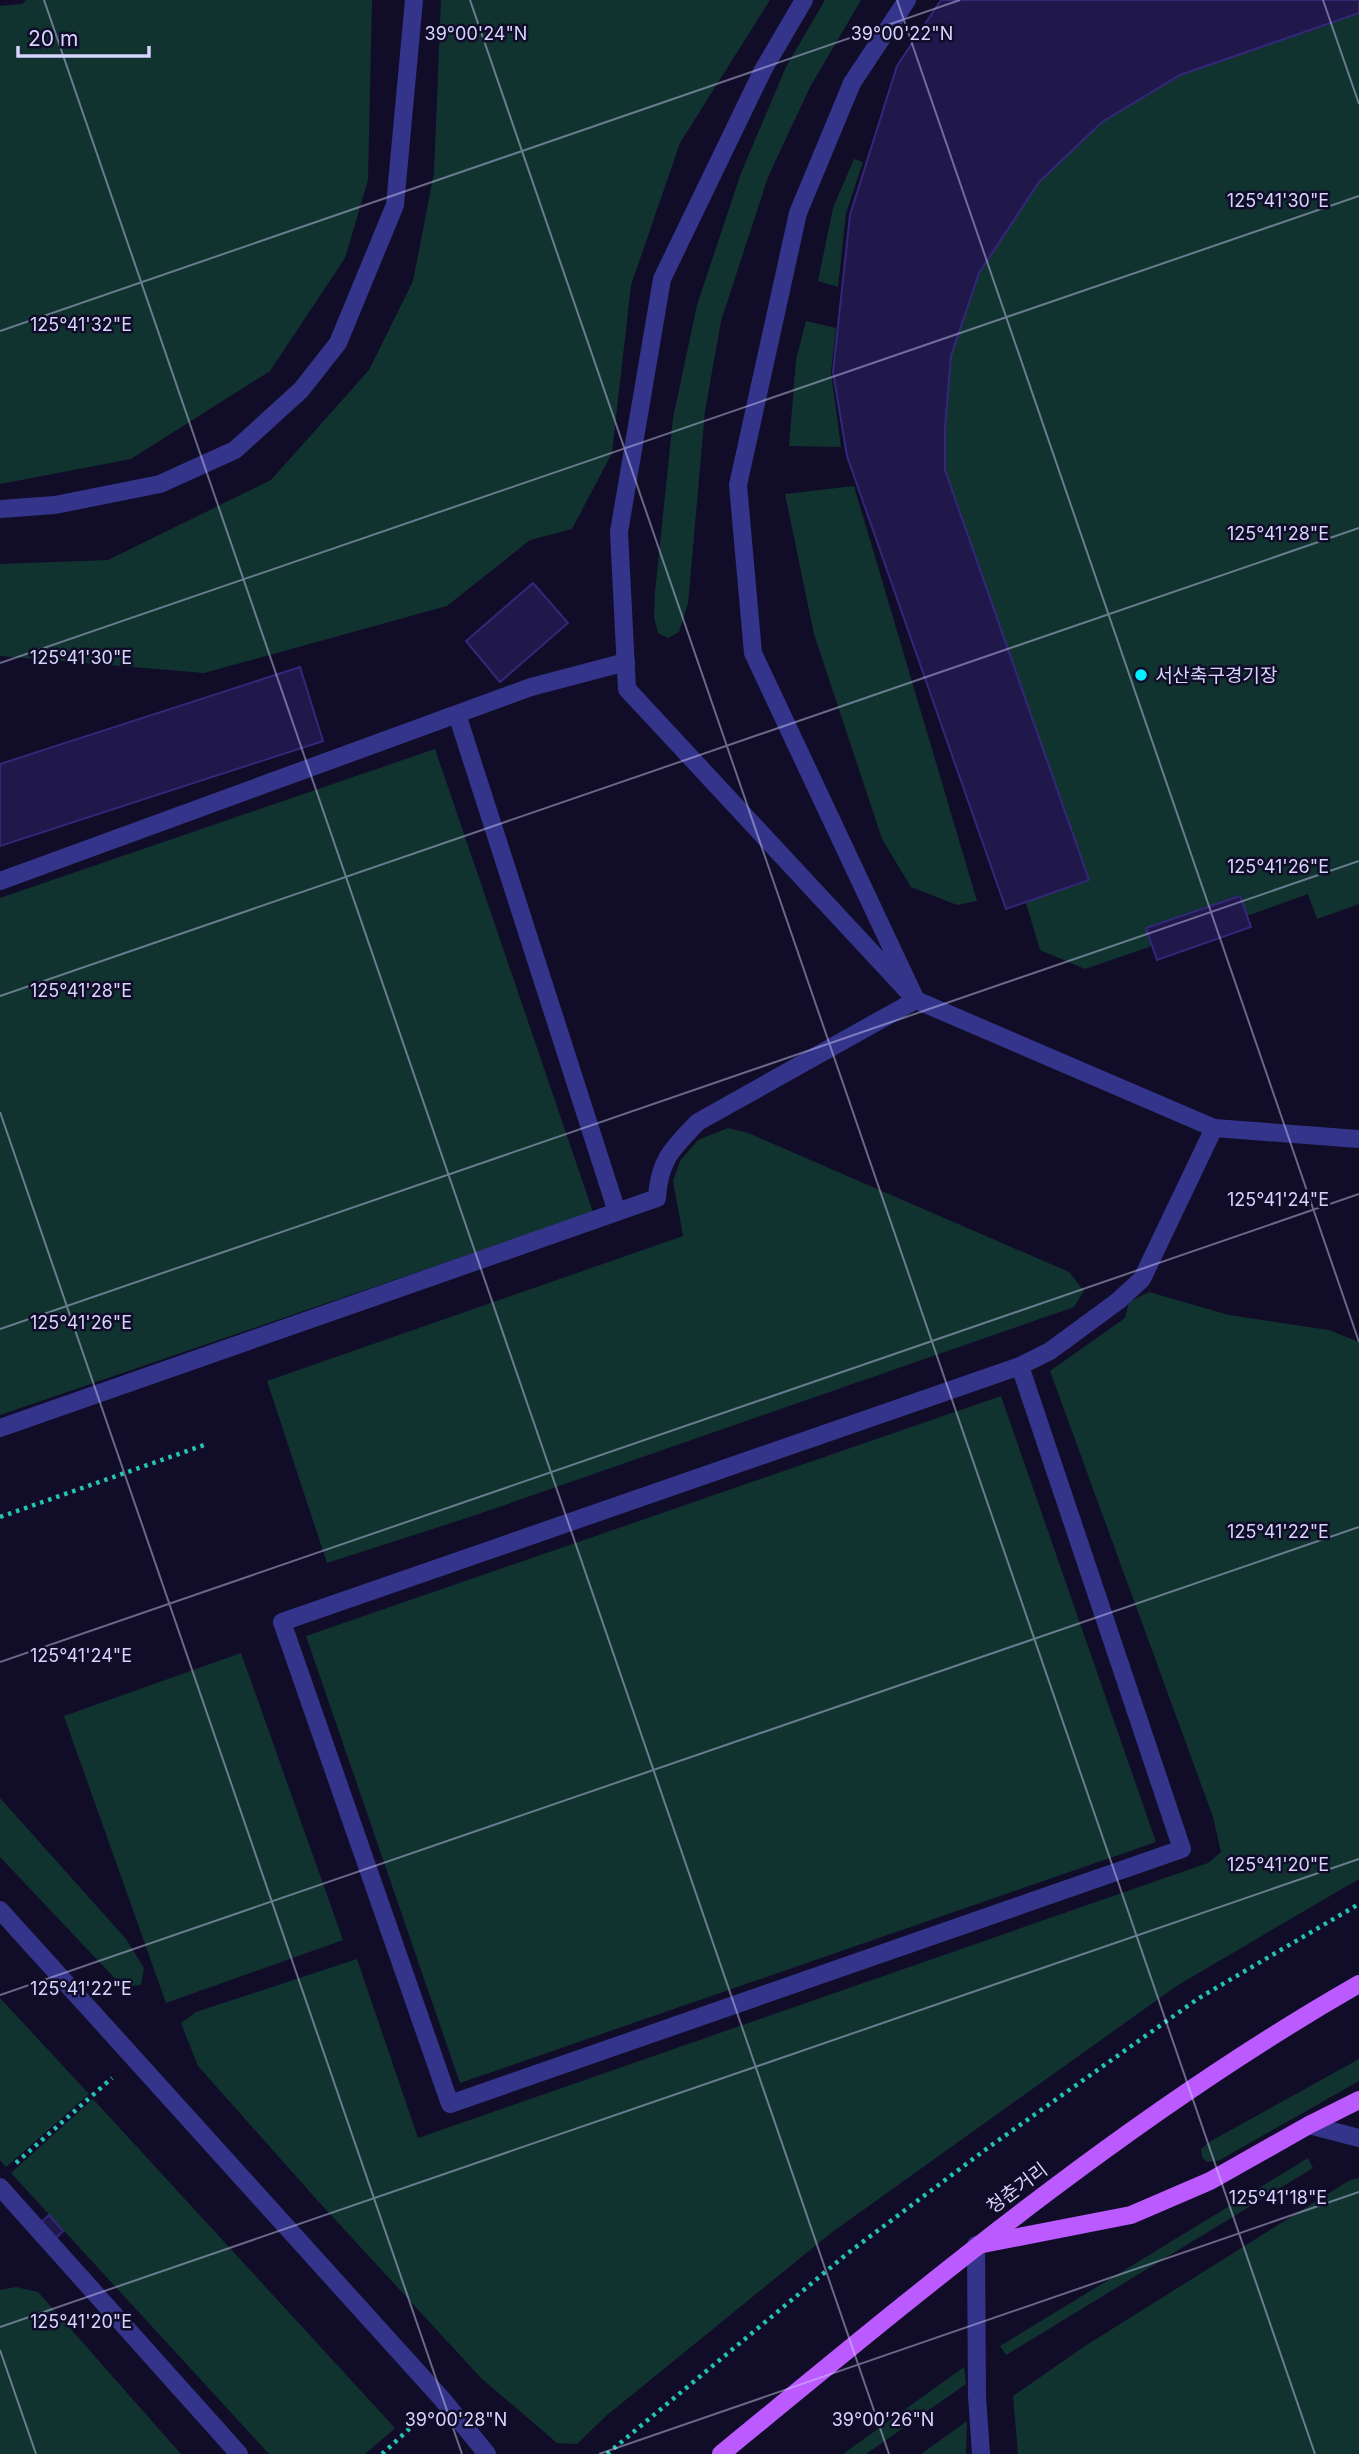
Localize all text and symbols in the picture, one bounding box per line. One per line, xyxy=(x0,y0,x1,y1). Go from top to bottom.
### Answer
scale bar xyxy=(18,14,149,58)
text: 39°00'24"N xyxy=(425,23,527,44)
text: 39°00'22"N xyxy=(851,23,953,44)
text: 20 m xyxy=(28,26,78,51)
text: 125°41'30"E xyxy=(1227,190,1329,211)
text: 125°41'32"E xyxy=(30,314,132,335)
text: 125°41'28"E xyxy=(1227,523,1329,544)
text: 125°41'30"E xyxy=(30,647,132,668)
place label: 서산축구경기장 xyxy=(1155,664,1277,687)
marker: 서산축구경기장 xyxy=(1133,667,1149,683)
text: 125°41'26"E xyxy=(1227,856,1329,877)
text: 125°41'28"E xyxy=(30,980,132,1001)
text: 125°41'24"E xyxy=(1227,1189,1329,1210)
text: 125°41'26"E xyxy=(30,1312,132,1333)
text: 125°41'22"E xyxy=(1227,1521,1329,1542)
text: 125°41'24"E xyxy=(30,1645,132,1666)
text: 125°41'20"E xyxy=(1227,1854,1329,1875)
text: 125°41'22"E xyxy=(30,1978,132,1999)
street label: 청춘거리 xyxy=(982,2158,1052,2218)
text: 125°41'18"E xyxy=(1229,2187,1327,2208)
text: 125°41'20"E xyxy=(30,2311,132,2332)
text: 39°00'28"N xyxy=(405,2409,507,2430)
text: 39°00'26"N xyxy=(832,2409,934,2430)

